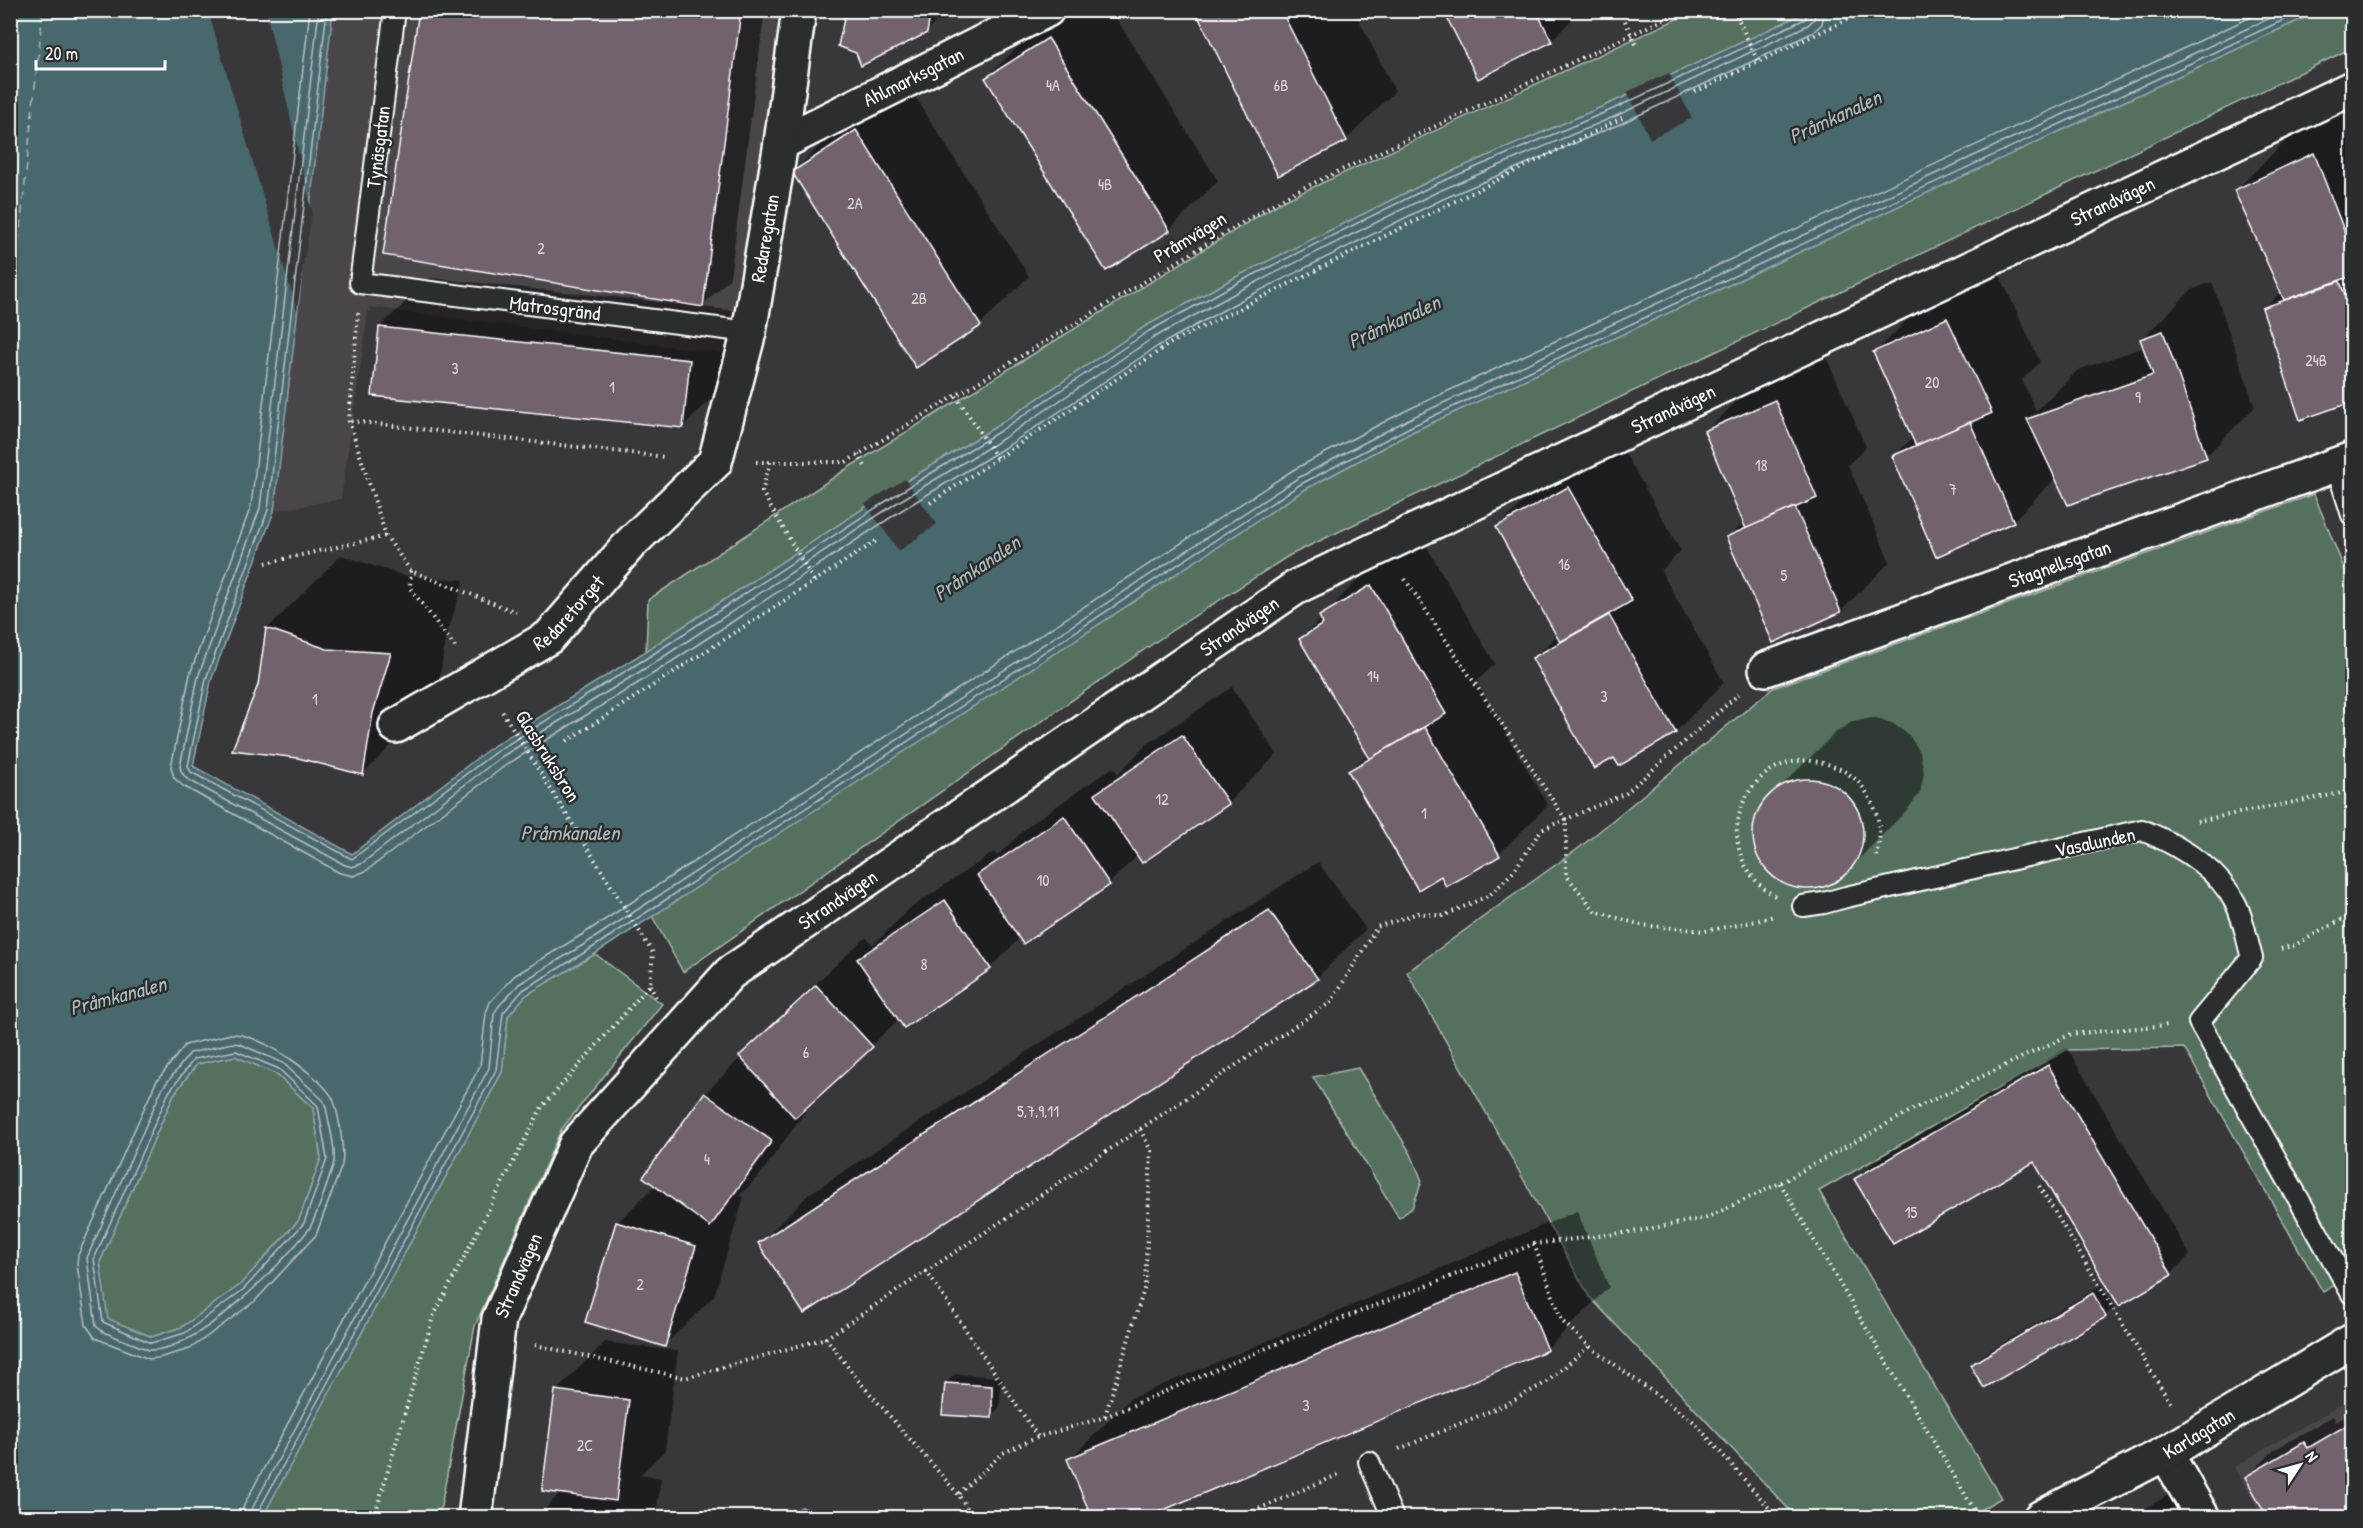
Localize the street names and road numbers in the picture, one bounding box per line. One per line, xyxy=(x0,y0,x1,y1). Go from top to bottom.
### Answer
street label: Ahlmarksgatan xyxy=(858,40,968,113)
street label: Tynäsgatan xyxy=(359,104,396,190)
street label: Strandvägen xyxy=(2066,169,2159,232)
street label: Redaregatan xyxy=(744,192,785,284)
street label: Pråmvägen xyxy=(1148,204,1231,269)
street label: Matrosgränd xyxy=(508,289,602,326)
street label: Strandvägen xyxy=(1626,377,1720,440)
street label: Stagnellsgatan xyxy=(2005,533,2114,594)
street label: Redaretorget xyxy=(528,568,611,656)
street label: Strandvägen xyxy=(1194,589,1284,662)
street label: Glasbruksbron xyxy=(510,705,587,807)
street label: Vasalunden xyxy=(2052,820,2138,863)
street label: Strandvägen xyxy=(792,863,882,936)
street label: Strandvägen xyxy=(487,1229,548,1322)
street label: Karlagatan xyxy=(2157,1401,2240,1465)

